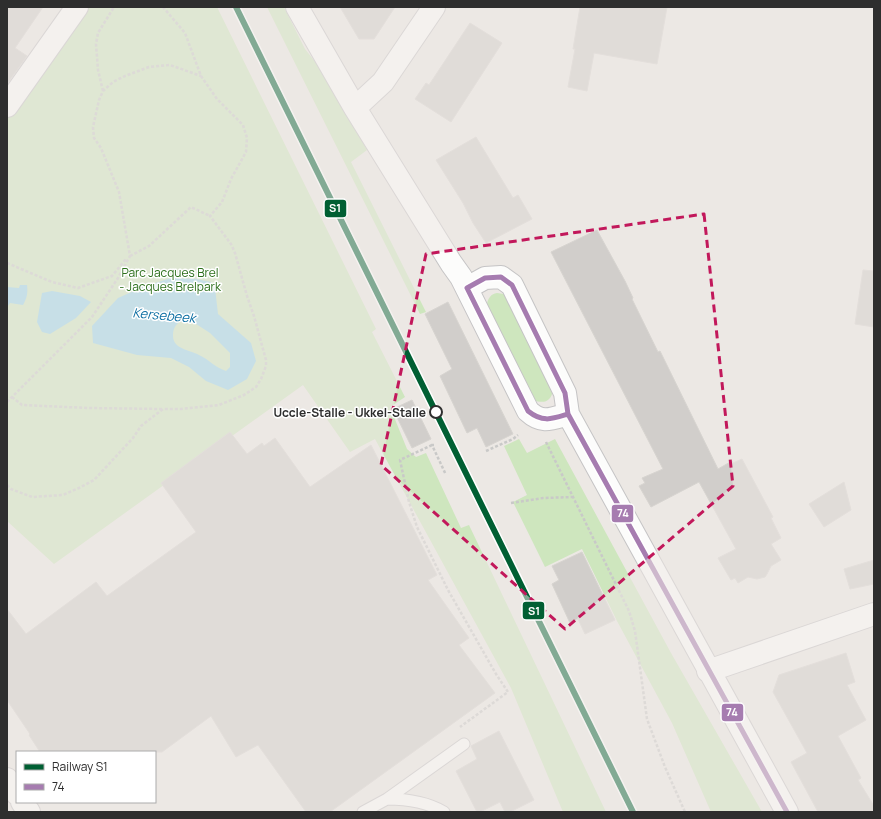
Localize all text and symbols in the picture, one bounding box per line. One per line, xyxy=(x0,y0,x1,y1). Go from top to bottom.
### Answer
line badge: S1 xyxy=(324,199,347,218)
text: S1 xyxy=(329,200,341,215)
park label: Parc Jacques Brel - Jacques Brelpark xyxy=(119,264,222,295)
water label: Kersebeek xyxy=(132,303,199,327)
place label: Uccle-Stalle - Ukkel-Stalle xyxy=(273,404,426,421)
marker: Uccle-Stalle - Ukkel-Stalle xyxy=(429,405,443,419)
line badge: 74 xyxy=(611,504,634,523)
text: 74 xyxy=(617,505,629,520)
line badge: S1 xyxy=(522,601,545,620)
text: S1 xyxy=(528,603,540,618)
line badge: 74 xyxy=(721,703,744,722)
text: 74 xyxy=(726,704,738,719)
legend xyxy=(16,751,156,803)
text: Railway S1 xyxy=(52,758,108,775)
text: 74 xyxy=(52,778,65,795)

